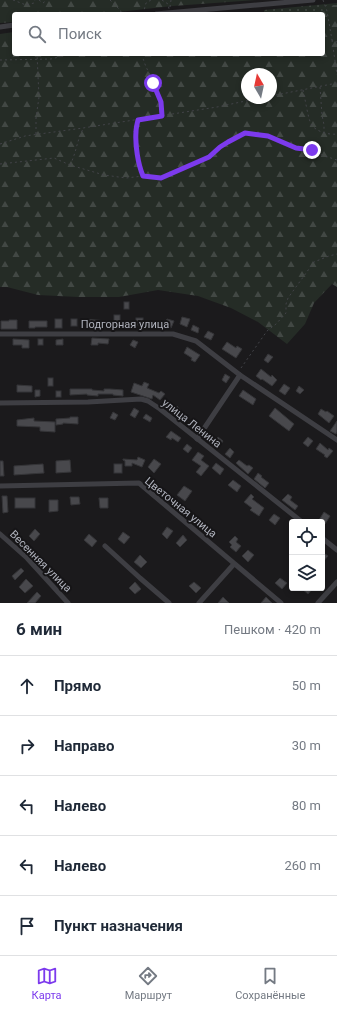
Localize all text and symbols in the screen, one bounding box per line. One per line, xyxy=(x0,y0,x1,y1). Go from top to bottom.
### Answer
search box xyxy=(12,12,325,56)
icon: search xyxy=(26,23,48,45)
text: Поиск xyxy=(58,25,102,43)
north arrow xyxy=(241,68,277,104)
route start xyxy=(144,74,162,92)
route end xyxy=(303,141,321,159)
street label: Подгорная улица xyxy=(81,318,169,331)
street label: улица Ленина xyxy=(159,396,224,451)
street label: Цветочная улица xyxy=(142,474,219,540)
map controls xyxy=(289,519,325,591)
button: locate xyxy=(289,519,325,555)
street label: Весенняя улица xyxy=(7,528,74,595)
button: layers xyxy=(289,555,325,591)
text: 6 мин xyxy=(16,619,62,639)
text: Пешком · 420 m xyxy=(224,622,321,637)
icon: ahead xyxy=(16,675,38,697)
text: Прямо xyxy=(54,677,101,695)
text: 50 m xyxy=(292,678,321,693)
icon: right xyxy=(16,735,38,757)
text: Направо xyxy=(54,737,115,755)
text: 30 m xyxy=(292,738,321,753)
icon: left xyxy=(16,795,38,817)
text: Налево xyxy=(54,797,106,815)
text: 80 m xyxy=(292,798,321,813)
icon: left xyxy=(16,855,38,877)
text: Налево xyxy=(54,857,106,875)
text: 260 m xyxy=(284,858,321,873)
icon: arrive xyxy=(16,915,38,937)
text: Пункт назначения xyxy=(54,917,183,935)
tab: Карта xyxy=(32,965,62,1002)
tab: Маршрут xyxy=(125,965,172,1002)
tab: Сохранённые xyxy=(235,965,305,1002)

